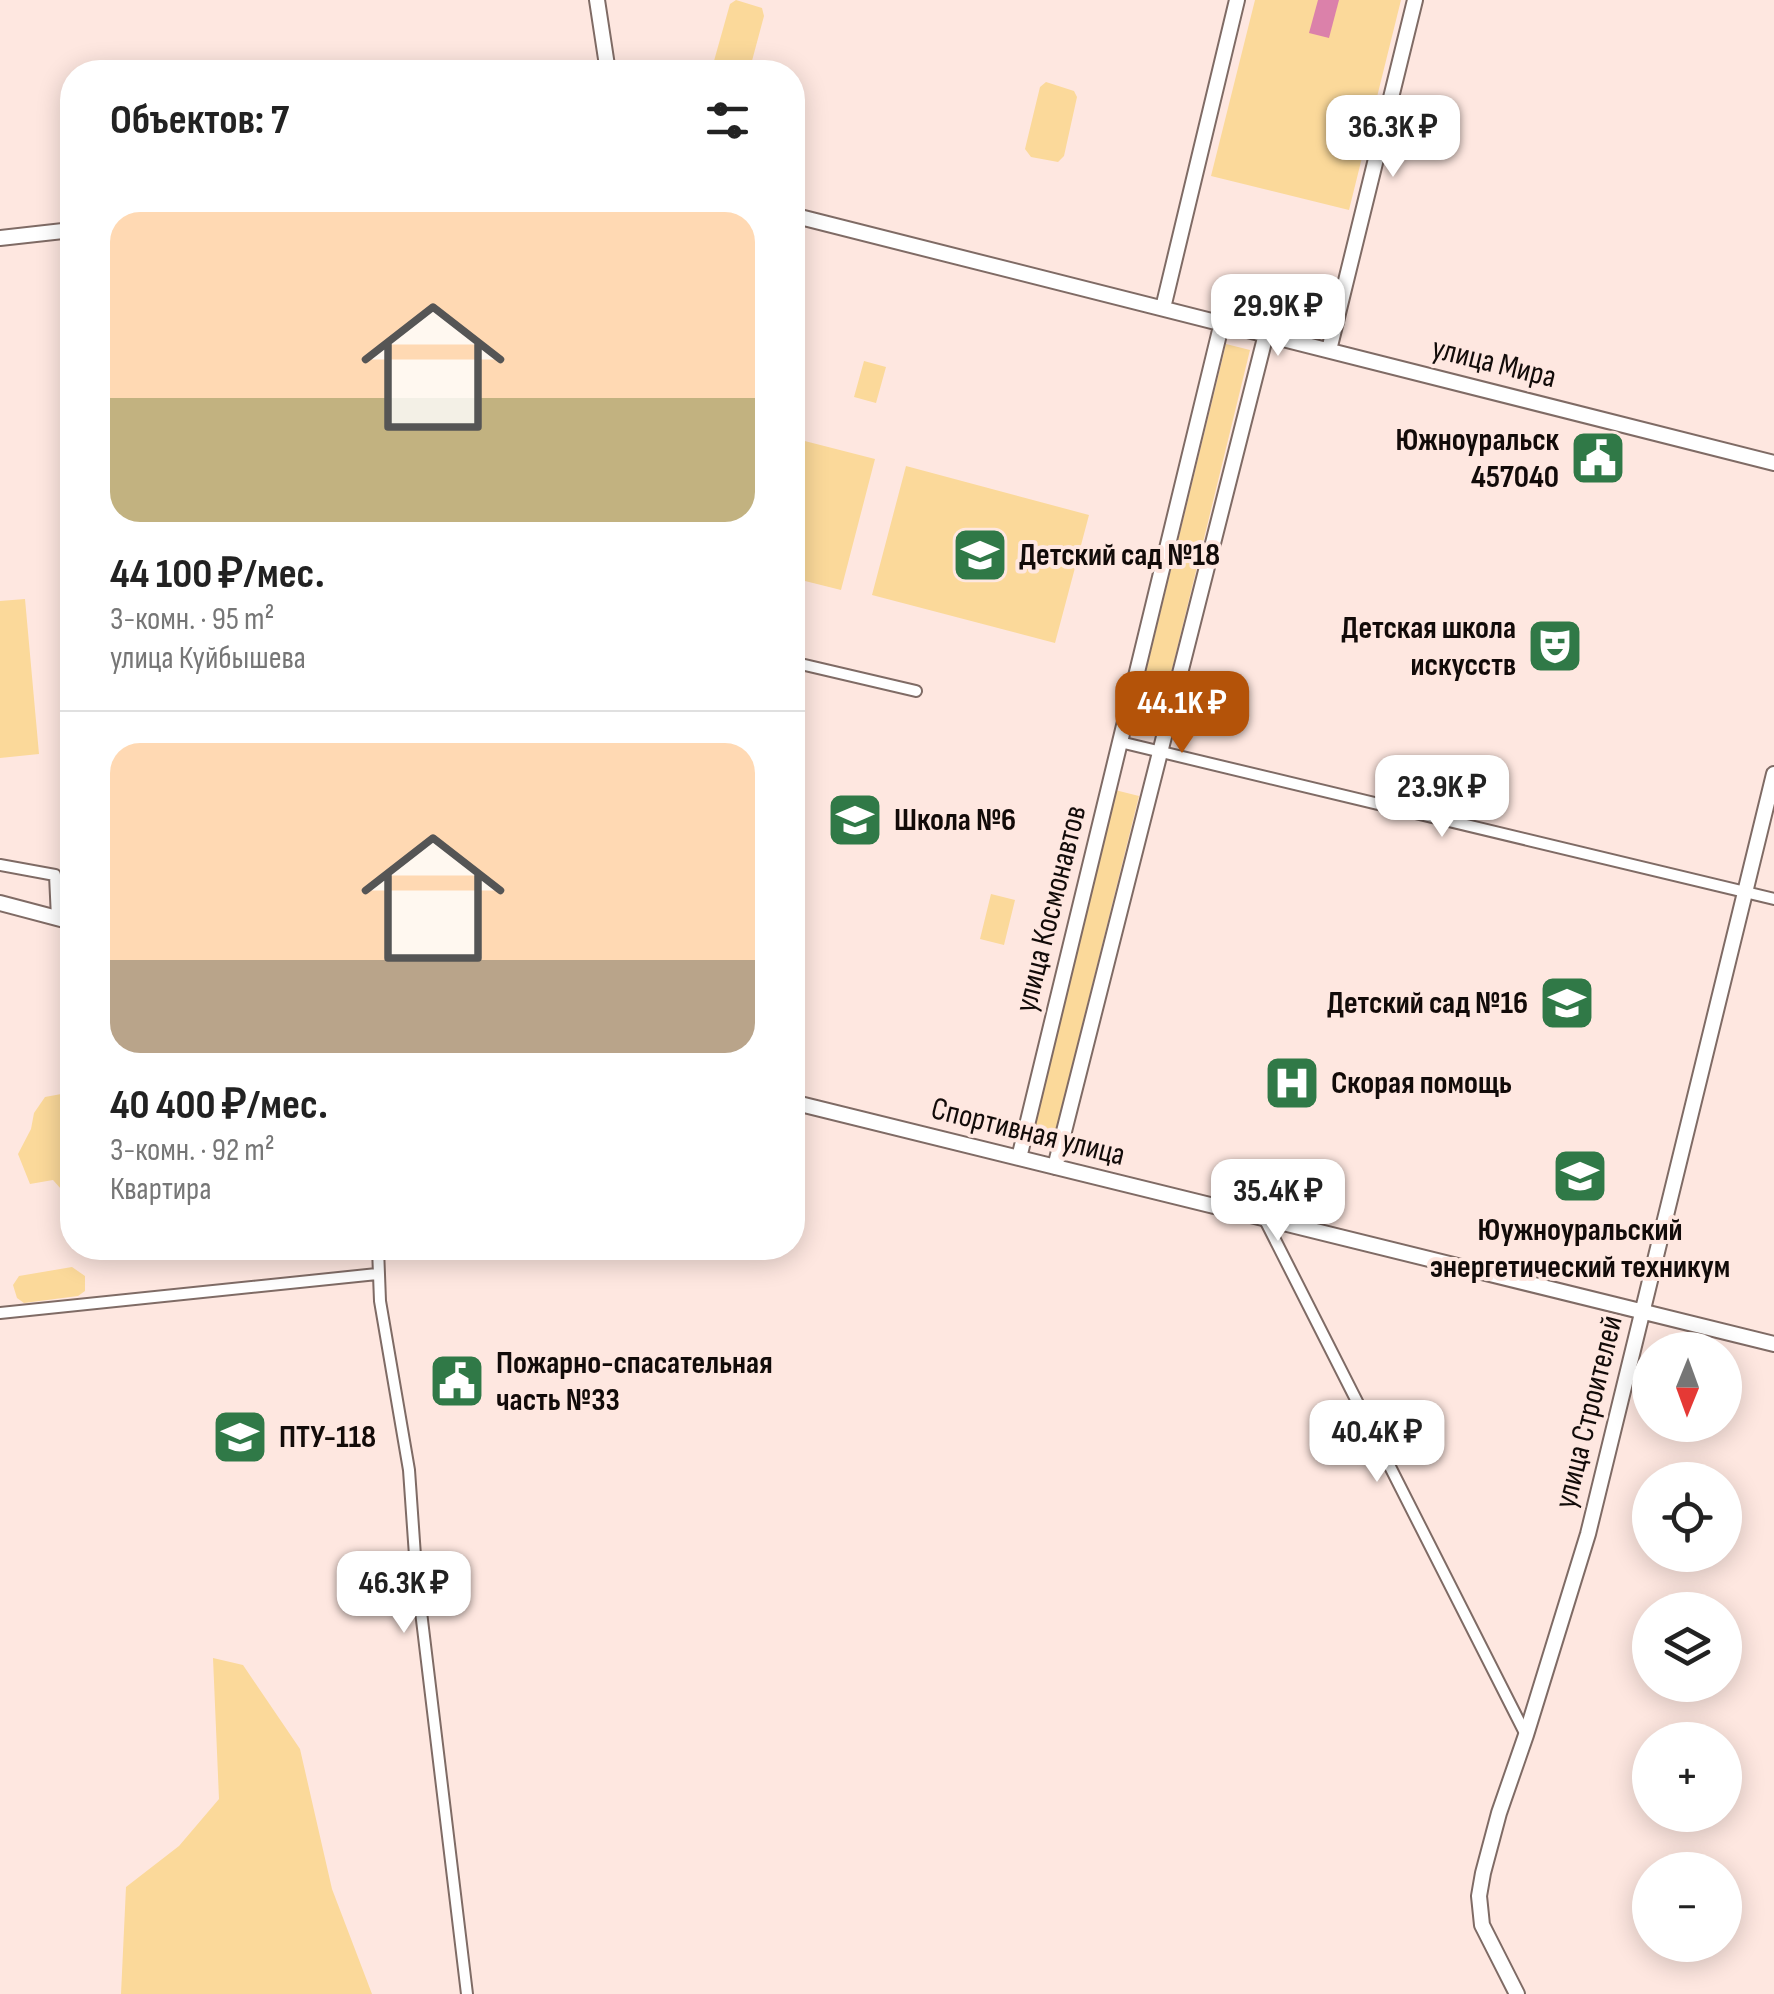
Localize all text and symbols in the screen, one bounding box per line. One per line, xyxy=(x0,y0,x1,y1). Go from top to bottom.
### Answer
icon: filters xyxy=(700,93,755,148)
text: Объектов: 7 xyxy=(110,95,289,146)
pin: 36.3K ₽ xyxy=(1301,95,1485,180)
text: 36.3K ₽ xyxy=(1348,108,1438,147)
pin: 29.9K ₽ xyxy=(1186,274,1370,359)
icon: home xyxy=(343,277,523,457)
text: 29.9K ₽ xyxy=(1233,287,1323,326)
street label: улица Мира xyxy=(1428,329,1560,397)
place label: Южноуральск 457040 xyxy=(1395,421,1560,497)
public building icon: Южноуральск 457040 xyxy=(1568,428,1628,488)
school or university icon: Детский сад №18 xyxy=(950,525,1010,585)
place label: Детский сад №18 xyxy=(1019,536,1220,575)
text: 44 100 ₽/мес. xyxy=(110,549,325,600)
text: 3-комн. · 95 m² xyxy=(110,600,274,639)
place label: Детская школа искусств xyxy=(1341,609,1516,685)
theatre icon: Детская школа искусств xyxy=(1525,616,1585,676)
text: улица Куйбышева xyxy=(110,639,306,678)
pin: 44.1K ₽ xyxy=(1090,671,1274,756)
text: 44.1K ₽ xyxy=(1137,684,1227,723)
pin: 23.9K ₽ xyxy=(1350,755,1534,840)
text: 23.9K ₽ xyxy=(1397,768,1487,807)
school or university icon: Школа №6 xyxy=(825,790,885,850)
place label: Школа №6 xyxy=(894,801,1016,840)
street label: улица Космонавтов xyxy=(1007,802,1095,1016)
icon: home xyxy=(343,808,523,988)
school or university icon: Детский сад №16 xyxy=(1537,973,1597,1033)
place label: Детский сад №16 xyxy=(1327,984,1528,1023)
hospital icon: Скорая помощь xyxy=(1262,1053,1322,1113)
place label: Скорая помощь xyxy=(1331,1064,1512,1103)
text: 40 400 ₽/мес. xyxy=(110,1080,328,1131)
street label: Спортивная улица xyxy=(927,1089,1129,1175)
text: 3-комн. · 92 m² xyxy=(110,1131,275,1170)
school or university icon: Юужноуральский энергетический техникум xyxy=(1550,1146,1610,1206)
pin: 35.4K ₽ xyxy=(1186,1159,1370,1244)
text: Квартира xyxy=(110,1170,212,1209)
text: 35.4K ₽ xyxy=(1233,1172,1323,1211)
place label: Юужноуральский энергетический техникум xyxy=(1430,1211,1730,1287)
street label: улица Строителей xyxy=(1546,1311,1632,1513)
north arrow xyxy=(1632,1332,1742,1442)
map controls xyxy=(1632,1332,1742,1962)
place label: Пожарно-спасательная часть №33 xyxy=(496,1344,773,1420)
public building icon: Пожарно-спасательная часть №33 xyxy=(427,1351,487,1411)
pin: 40.4K ₽ xyxy=(1285,1400,1469,1485)
school or university icon: ПТУ-118 xyxy=(210,1407,270,1467)
text: 40.4K ₽ xyxy=(1331,1413,1423,1452)
place label: ПТУ-118 xyxy=(279,1418,376,1457)
button: locate xyxy=(1632,1462,1742,1572)
pin: 46.3K ₽ xyxy=(312,1551,496,1636)
text: 46.3K ₽ xyxy=(359,1564,449,1603)
button: layers xyxy=(1632,1592,1742,1702)
button: + xyxy=(1632,1722,1742,1832)
button: − xyxy=(1632,1852,1742,1962)

